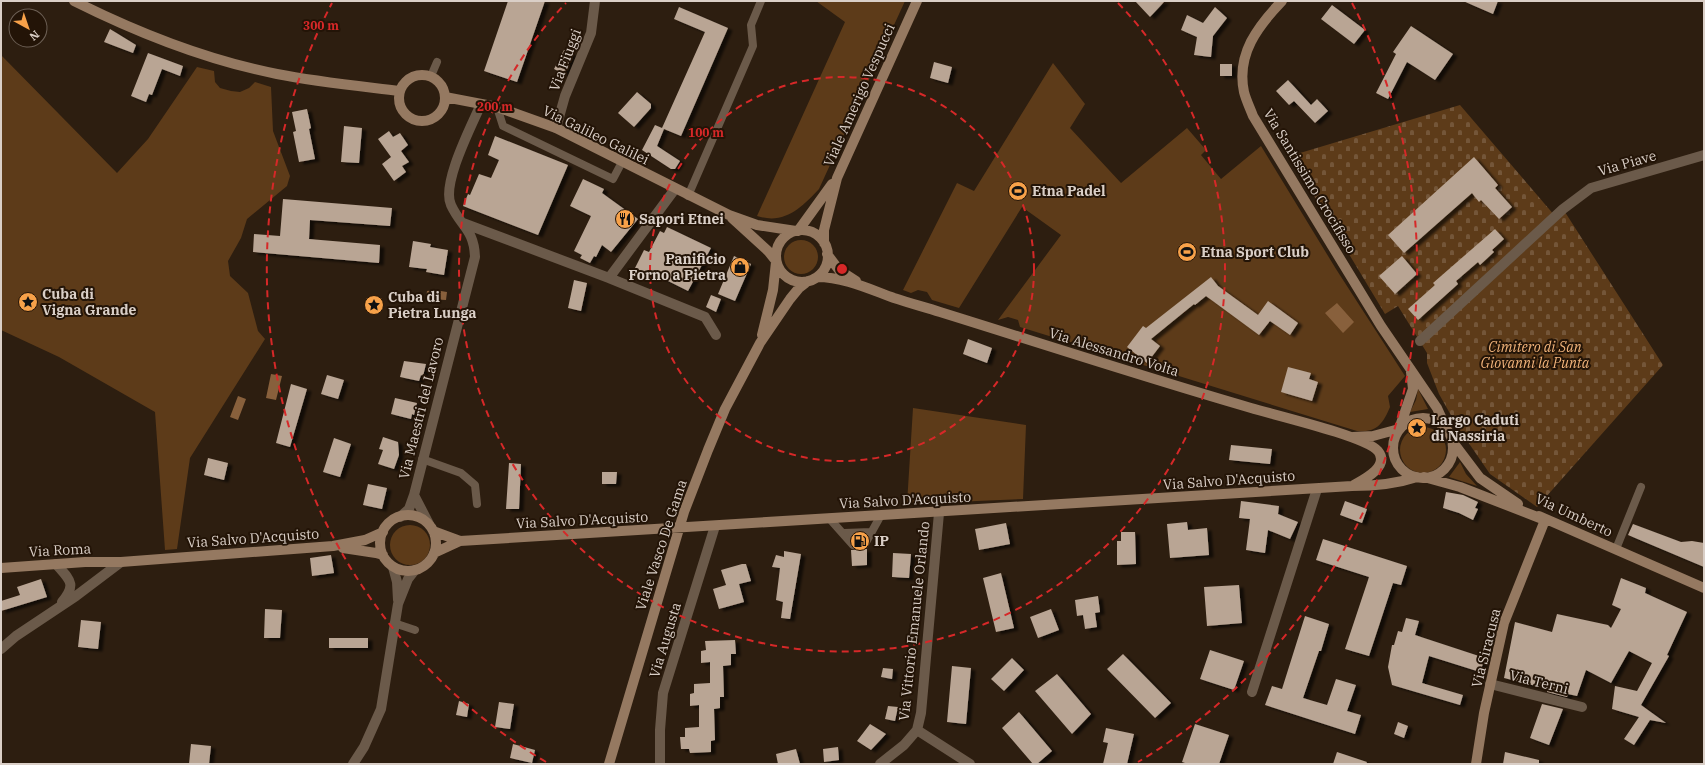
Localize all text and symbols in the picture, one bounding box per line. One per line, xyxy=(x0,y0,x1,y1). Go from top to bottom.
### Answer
north arrow xyxy=(8,8,48,48)
text: 300 m xyxy=(303,18,339,33)
street label: Viale Amerigo Vespucci xyxy=(819,21,899,169)
street label: Via Fiuggi xyxy=(545,26,585,94)
text: N xyxy=(26,28,42,44)
text: 200 m xyxy=(477,99,513,114)
street label: Via Galileo Galilei xyxy=(540,101,652,169)
street label: Via Santissimo Crocifisso xyxy=(1260,105,1361,257)
text: 100 m xyxy=(688,125,724,140)
street label: Via Piave xyxy=(1596,146,1658,180)
sports icon: Etna Padel xyxy=(1007,180,1029,202)
place label: Etna Padel xyxy=(1032,182,1106,200)
restaurant icon: Sapori Etnei xyxy=(614,208,636,230)
place label: Sapori Etnei xyxy=(639,210,724,228)
sports icon: Etna Sport Club xyxy=(1176,241,1198,263)
place label: Etna Sport Club xyxy=(1201,243,1309,261)
place label: Panificio Forno a Pietra xyxy=(629,250,726,284)
shop icon: Panificio Forno a Pietra xyxy=(729,256,751,278)
centre of rings xyxy=(835,262,849,276)
place label: Cuba di Vigna Grande xyxy=(42,285,137,319)
place label: Cuba di Pietra Lunga xyxy=(388,288,476,322)
place icon: Cuba di Vigna Grande xyxy=(17,291,39,313)
place icon: Cuba di Pietra Lunga xyxy=(363,294,385,316)
street label: Via Alessandro Volta xyxy=(1047,324,1181,380)
street label: Via Maestri del Lavoro xyxy=(395,335,447,481)
park label: Cimitero di San Giovanni la Punta xyxy=(1481,338,1590,372)
place label: Largo Caduti di Nassiria xyxy=(1431,411,1519,445)
place icon: Largo Caduti di Nassiria xyxy=(1406,417,1428,439)
street label: Via Salvo D'Acquisto xyxy=(1162,466,1296,494)
street label: Viale Vasco De Gama xyxy=(631,477,691,613)
street label: Via Salvo D'Acquisto xyxy=(838,488,972,512)
street label: Via Umberto xyxy=(1533,489,1616,541)
street label: Via Salvo D'Acquisto xyxy=(515,508,649,532)
street label: Via Vittorio Emanuele Orlando xyxy=(895,520,933,722)
street label: Via Salvo D'Acquisto xyxy=(186,524,320,552)
fuel station icon: IP xyxy=(849,530,871,552)
place label: IP xyxy=(874,532,889,550)
street label: Via Roma xyxy=(28,539,92,561)
street label: Via Augusta xyxy=(645,600,685,680)
street label: Via Siracusa xyxy=(1467,606,1505,690)
street label: Via Terni xyxy=(1508,666,1570,698)

